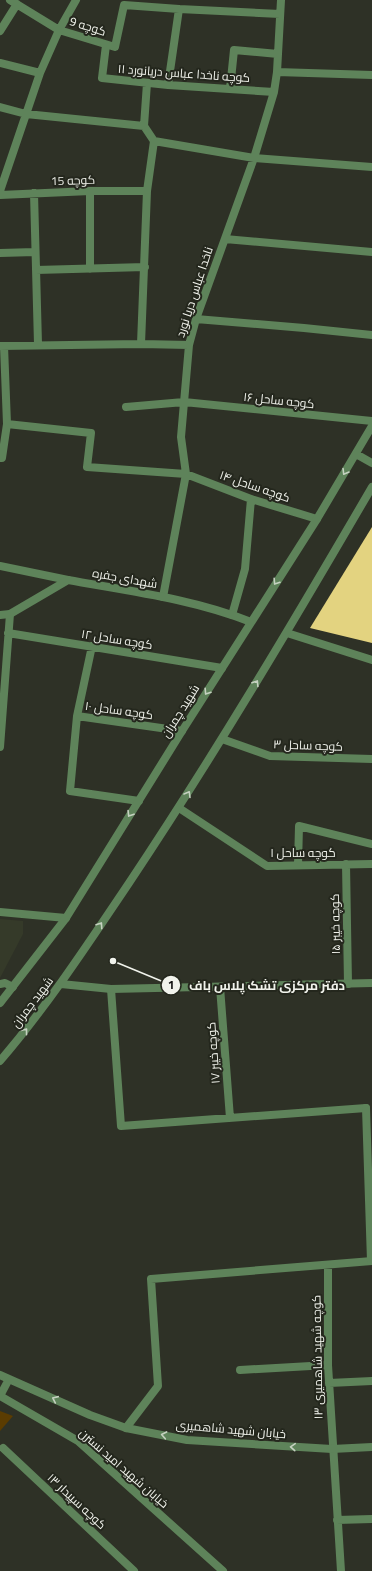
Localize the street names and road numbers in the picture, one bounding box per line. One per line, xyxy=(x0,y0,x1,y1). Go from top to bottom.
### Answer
street label: کوچه 9 xyxy=(67,11,109,41)
street label: کوچه ناخدا عباس دریانورد ۱۱ xyxy=(117,59,251,87)
street label: کوچه 15 xyxy=(51,170,95,190)
street label: ناخدا عباس دریا نورد xyxy=(170,244,218,340)
street label: کوچه ساحل ۱۶ xyxy=(243,387,315,413)
street label: کوچه ساحل ۱۴ xyxy=(217,465,293,507)
street label: شهدای جفره xyxy=(91,563,159,593)
street label: کوچه ساحل ۱۲ xyxy=(80,624,154,654)
street label: شهید چمران xyxy=(156,680,204,741)
street label: کوچه ساحل ۱۰ xyxy=(84,696,154,724)
street label: کوچه ساحل ۳ xyxy=(273,734,343,756)
street label: کوچه ساحل ۱ xyxy=(270,843,336,862)
street label: کوچه خیبر ۱۵ xyxy=(325,893,345,955)
street label: شهید چمران xyxy=(6,972,58,1032)
street label: کوچه خیبر ۱۷ xyxy=(201,1021,225,1085)
street label: کوچه شهید شاهمیری ۱۳ xyxy=(306,1295,328,1419)
street label: خیابان شهید شاهمیری xyxy=(175,1415,287,1443)
street label: خیابان شهید امید نسترن xyxy=(75,1424,173,1512)
street label: کوچه سپیدار ۱۳ xyxy=(43,1468,111,1534)

